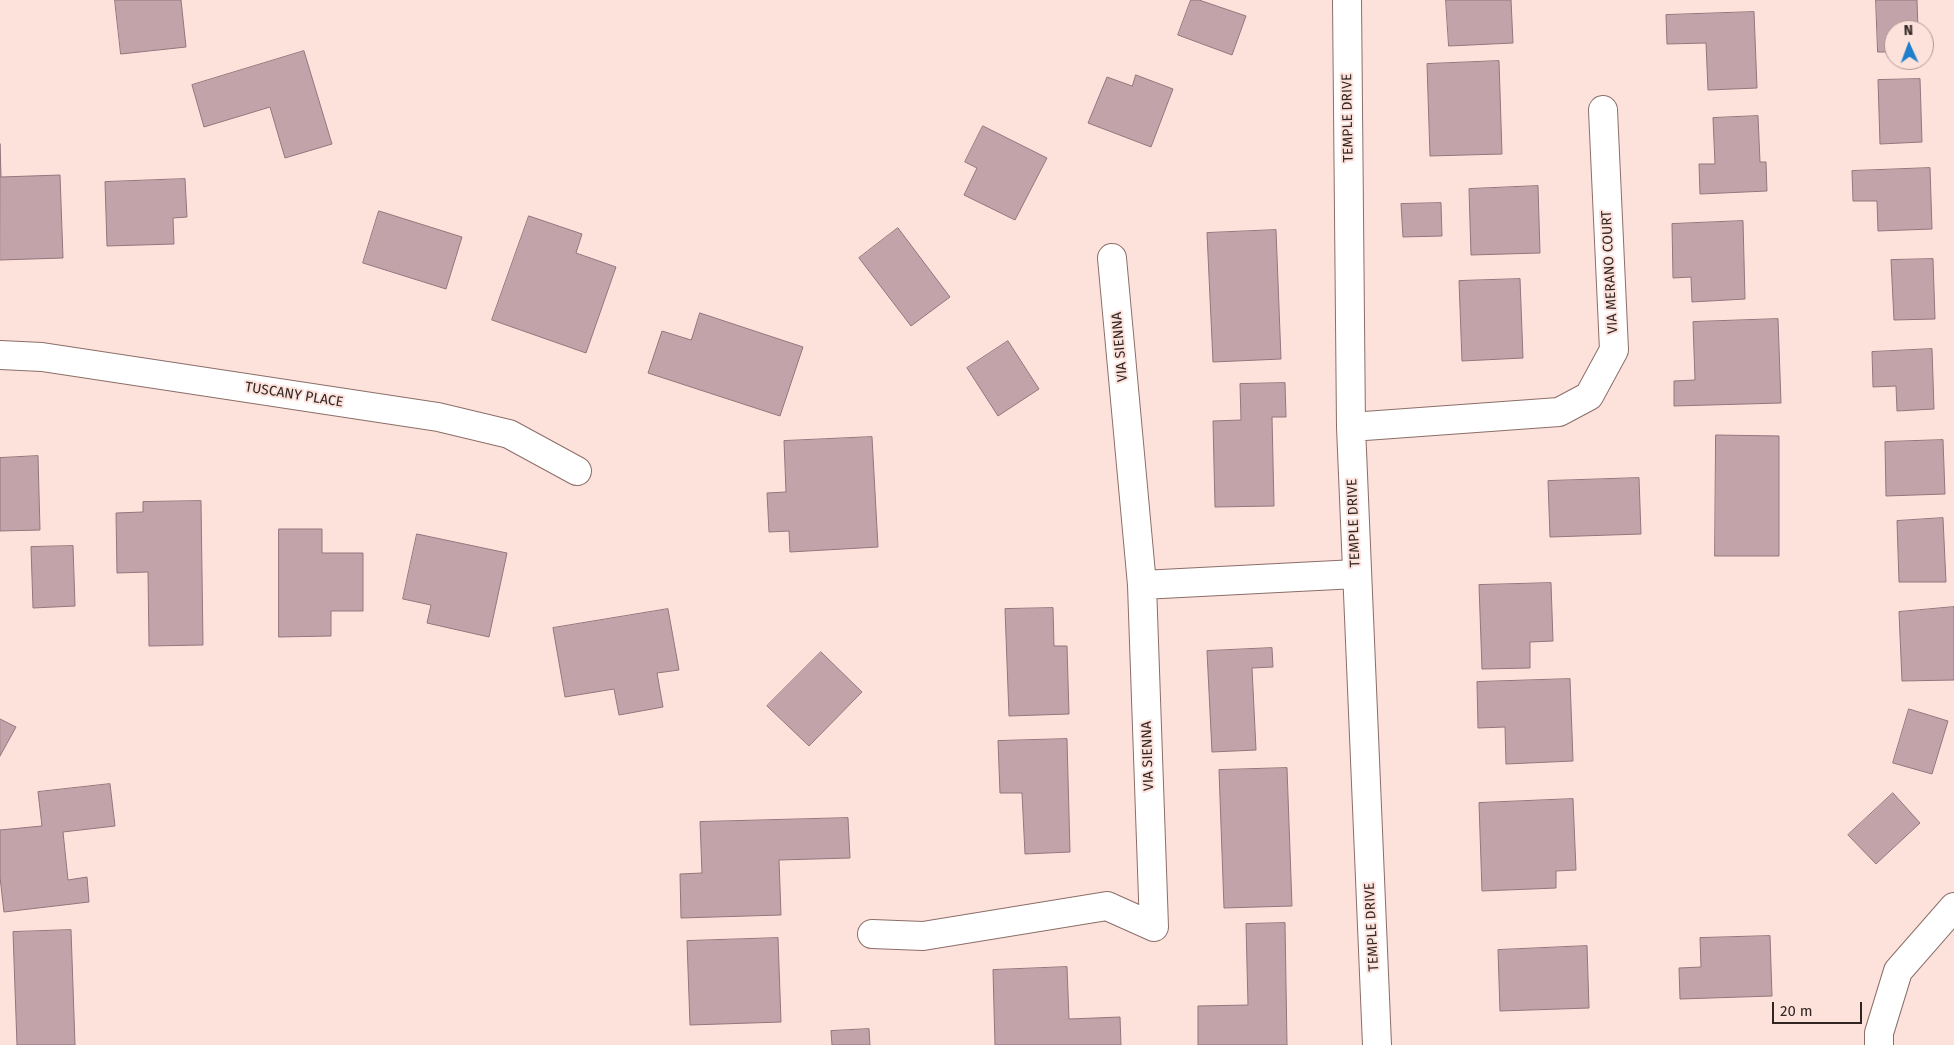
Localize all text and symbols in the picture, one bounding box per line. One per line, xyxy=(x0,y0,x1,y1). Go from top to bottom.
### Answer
north arrow xyxy=(1884,20,1934,70)
text: N xyxy=(1904,22,1913,39)
street label: TEMPLE DRIVE xyxy=(1339,73,1357,163)
street label: VIA MERANO COURT xyxy=(1598,210,1622,334)
street label: VIA SIENNA xyxy=(1109,311,1131,383)
street label: TUSCANY PLACE xyxy=(244,379,344,411)
street label: TEMPLE DRIVE xyxy=(1344,478,1364,568)
street label: VIA SIENNA xyxy=(1138,721,1158,791)
street label: TEMPLE DRIVE xyxy=(1361,882,1383,972)
scale bar xyxy=(1774,992,1864,1024)
text: 20 m xyxy=(1780,1002,1813,1020)

